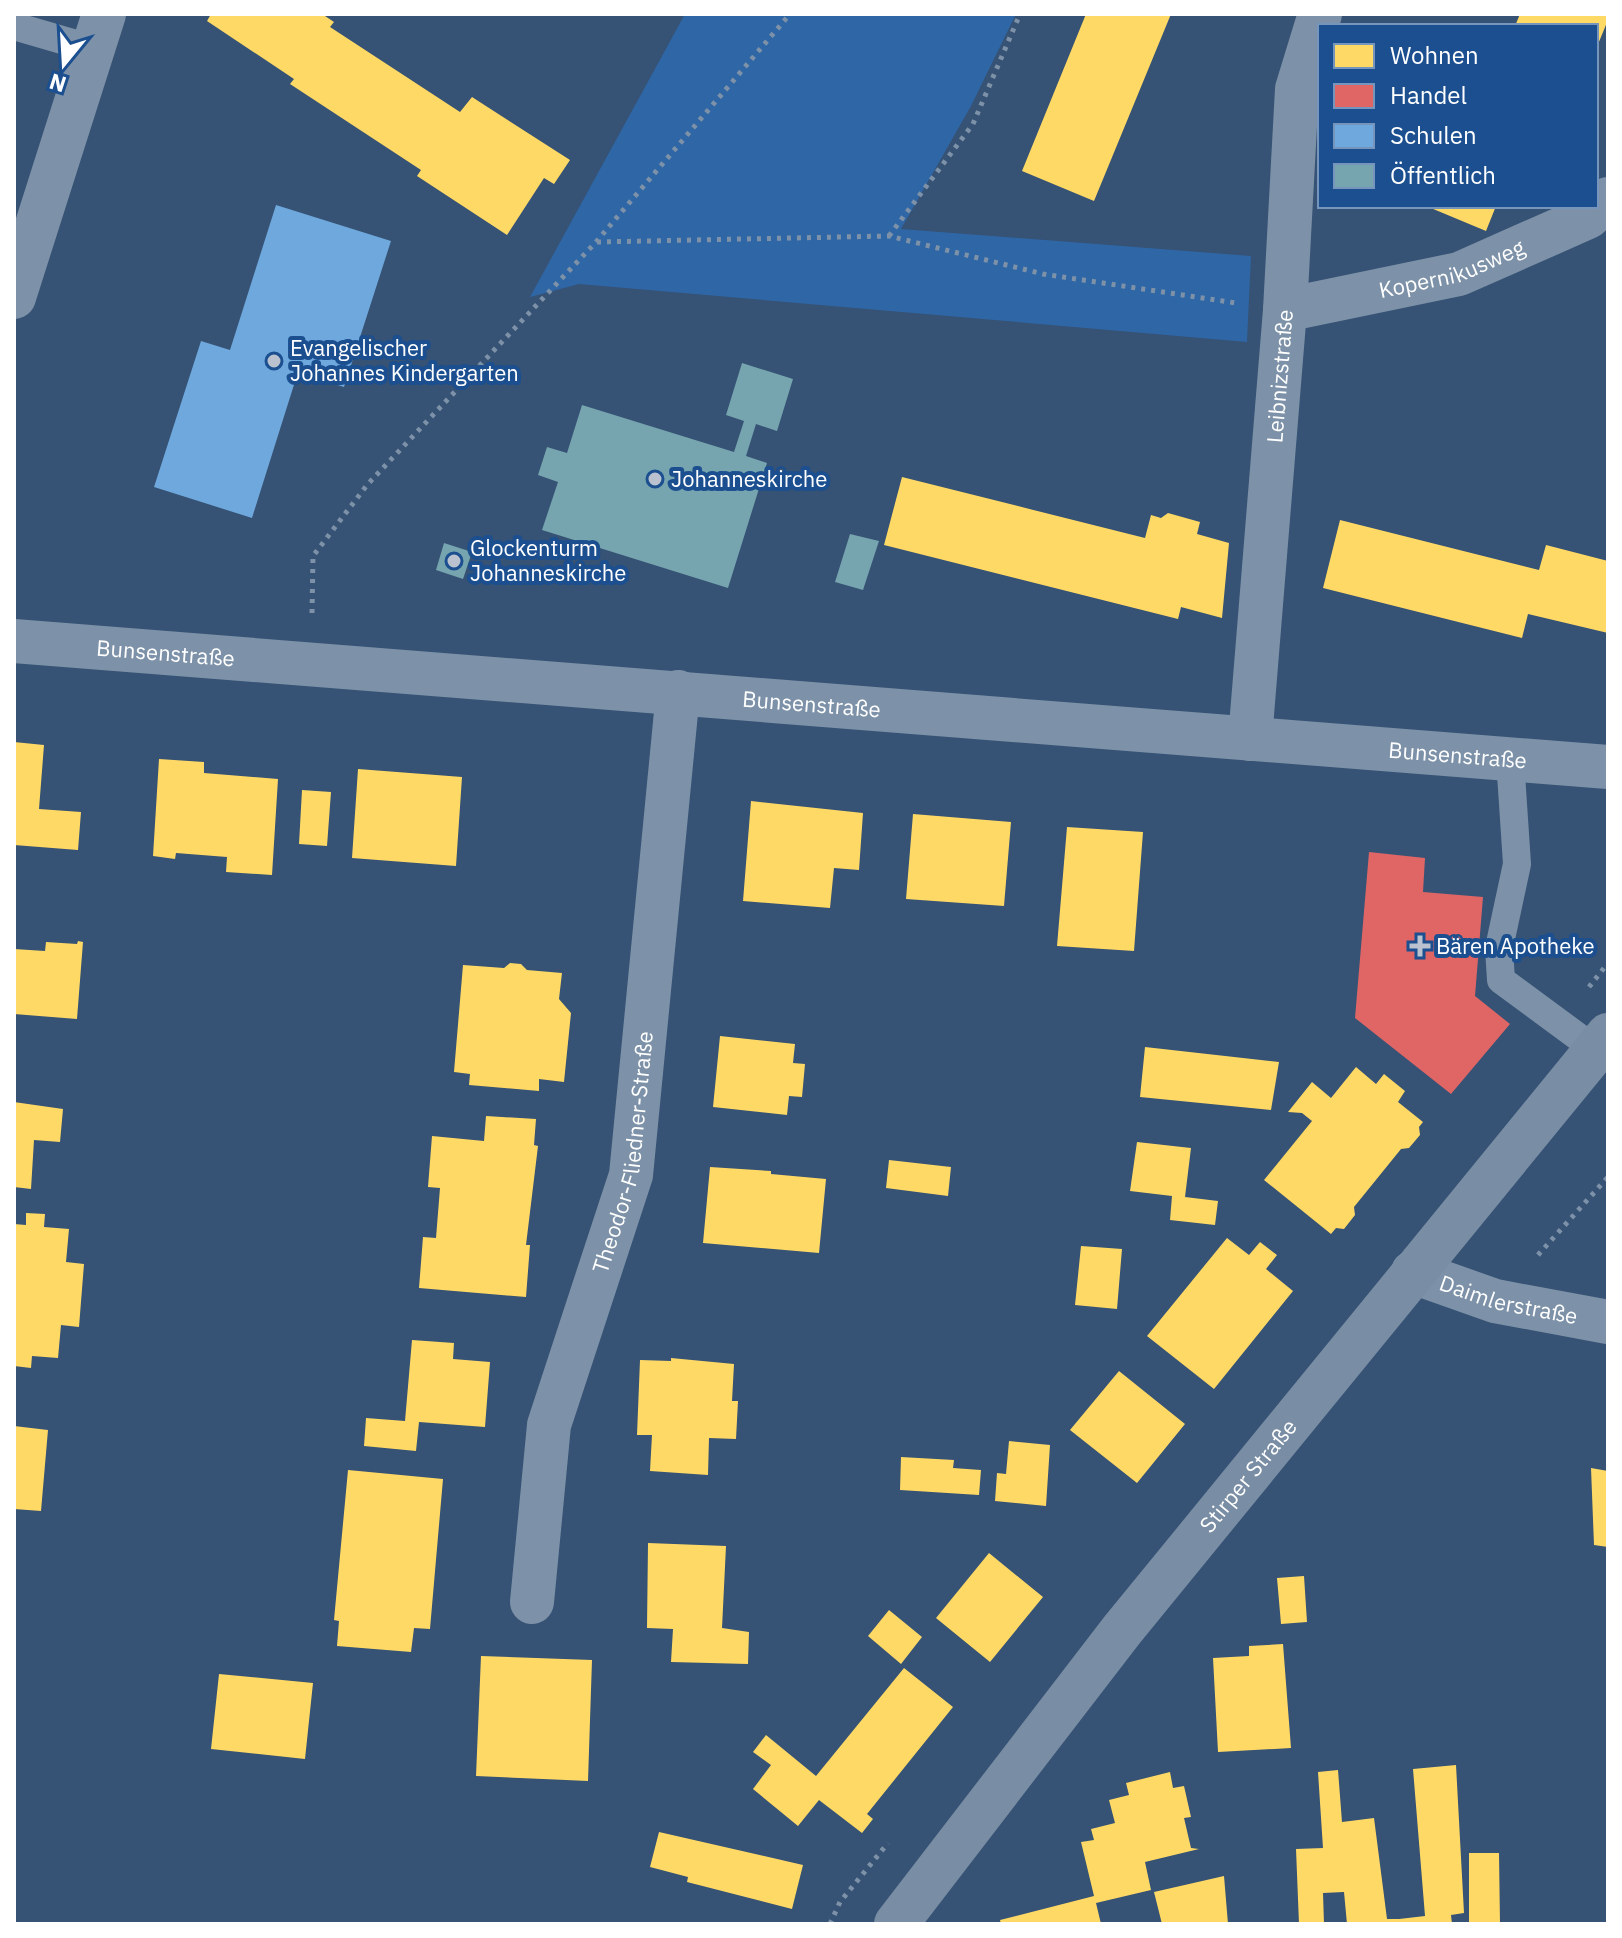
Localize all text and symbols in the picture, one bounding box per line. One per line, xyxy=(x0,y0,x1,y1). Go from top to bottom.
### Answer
north arrow xyxy=(24,24,104,104)
legend xyxy=(1318,24,1598,208)
text: Wohnen xyxy=(1390,39,1479,71)
text: N xyxy=(46,67,70,100)
text: Handel xyxy=(1390,79,1467,111)
text: Schulen xyxy=(1390,119,1477,151)
text: Öffentlich xyxy=(1390,159,1496,191)
street label: Kopernikusweg xyxy=(1376,232,1529,304)
street label: Leibnizstraße xyxy=(1259,308,1299,444)
place label: Evangelischer Johannes Kindergarten xyxy=(290,333,519,387)
marker: Evangelischer Johannes Kindergarten xyxy=(265,352,283,370)
place label: Johanneskirche xyxy=(671,464,827,493)
marker: Johanneskirche xyxy=(646,470,664,488)
place label: Glockenturm Johanneskirche xyxy=(470,533,626,587)
marker: Glockenturm Johanneskirche xyxy=(445,552,463,570)
street label: Bunsenstraße xyxy=(95,633,236,672)
street label: Bunsenstraße xyxy=(741,684,882,723)
street label: Bunsenstraße xyxy=(1387,735,1528,775)
place label: Bären Apotheke xyxy=(1436,931,1595,960)
marker: Bären Apotheke xyxy=(1411,937,1429,955)
street label: Theodor-Fliedner-Straße xyxy=(585,1030,659,1277)
street label: Daimlerstraße xyxy=(1436,1268,1580,1330)
street label: Stirper Straße xyxy=(1193,1413,1303,1538)

